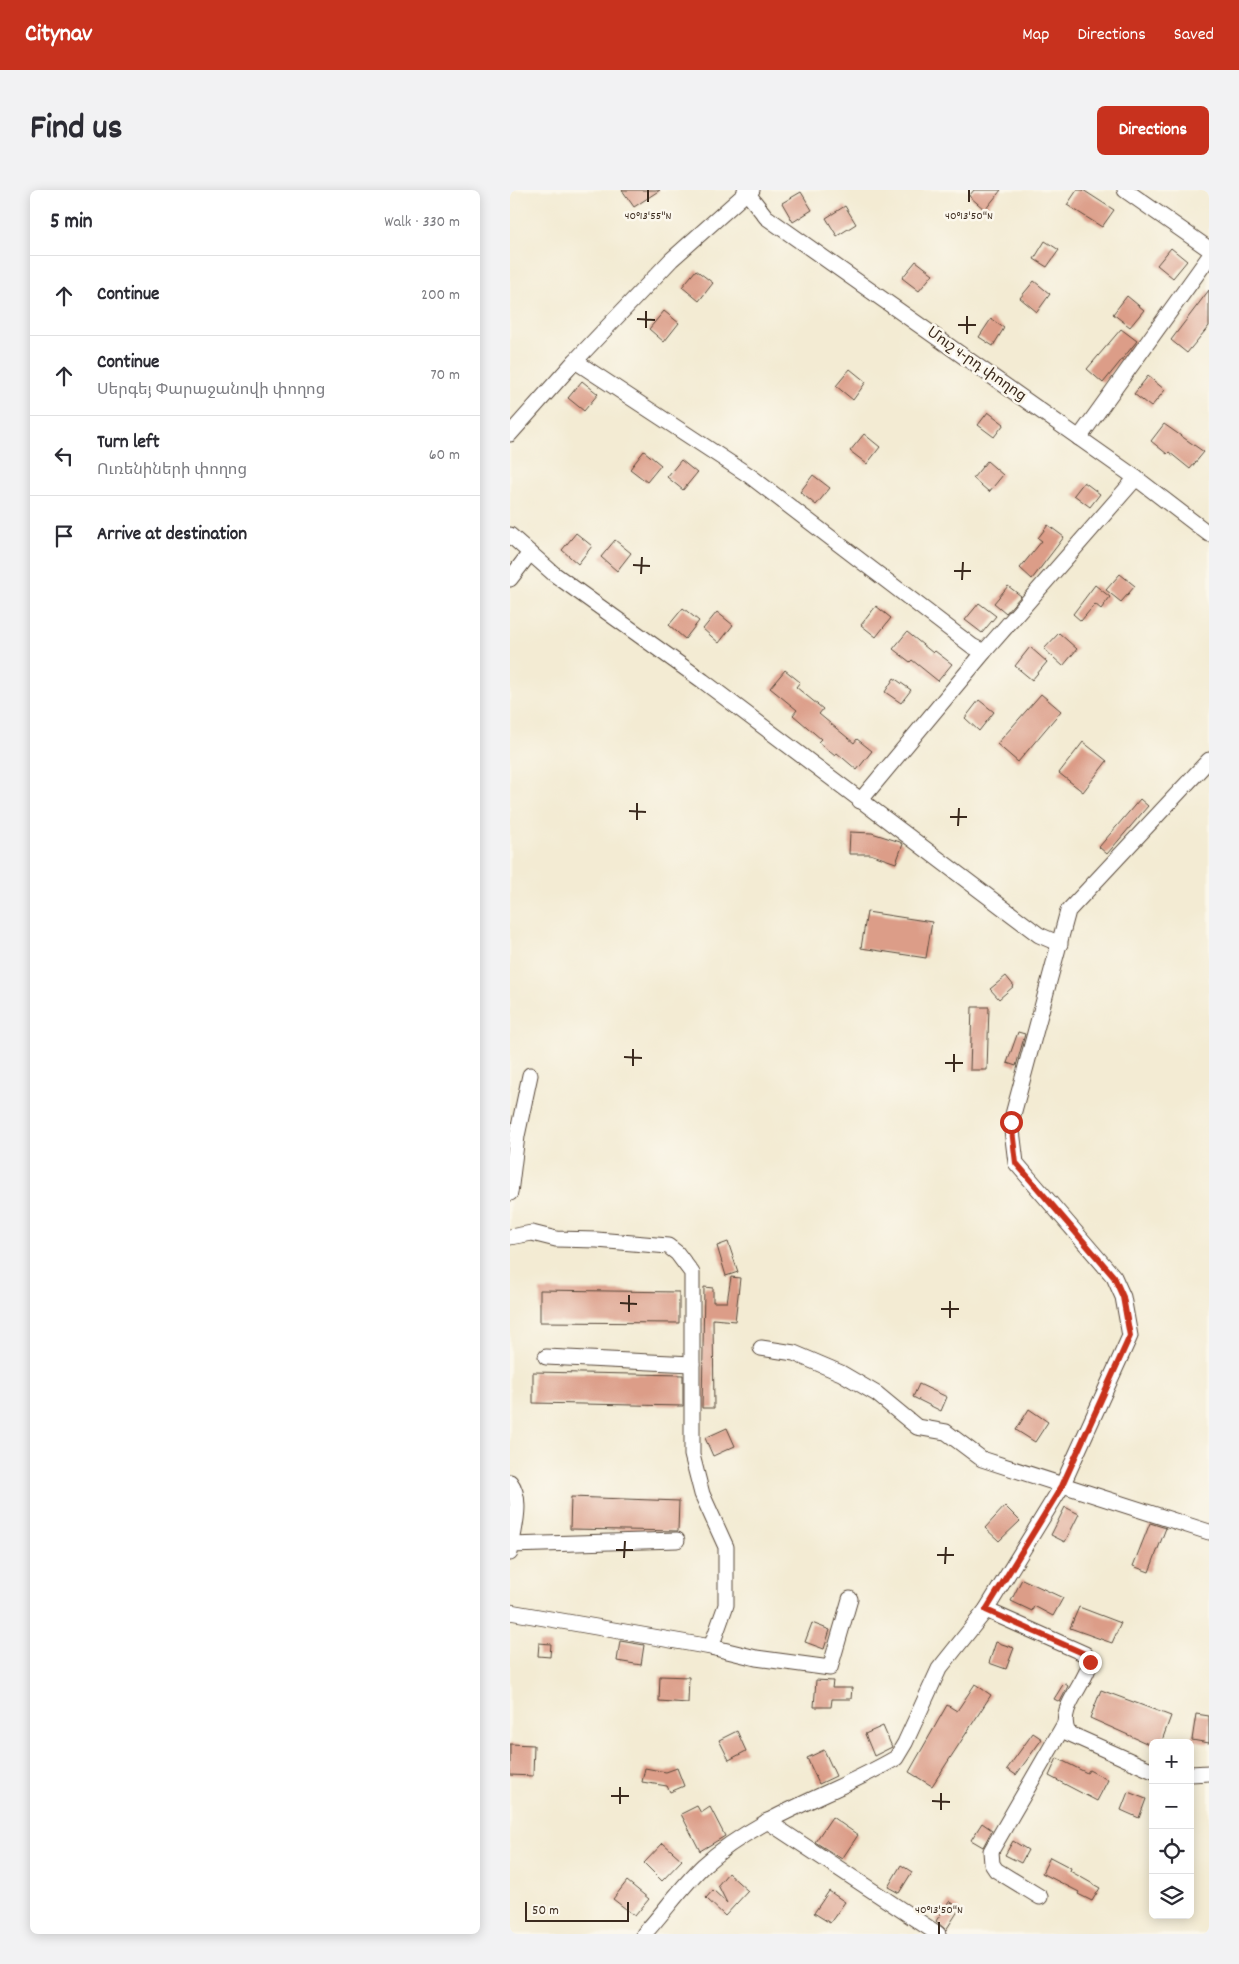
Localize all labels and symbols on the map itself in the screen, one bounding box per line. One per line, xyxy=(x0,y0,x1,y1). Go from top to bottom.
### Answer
text: 40°13'55"N xyxy=(624,208,672,225)
text: 40°13'50"N xyxy=(945,208,993,225)
street label: Մուշ 4-րդ փողոց xyxy=(922,322,1030,408)
route start xyxy=(1000,1111,1023,1134)
route end xyxy=(1079,1651,1102,1674)
scale bar xyxy=(525,1899,629,1922)
text: 40°13'50"N xyxy=(915,1902,963,1919)

